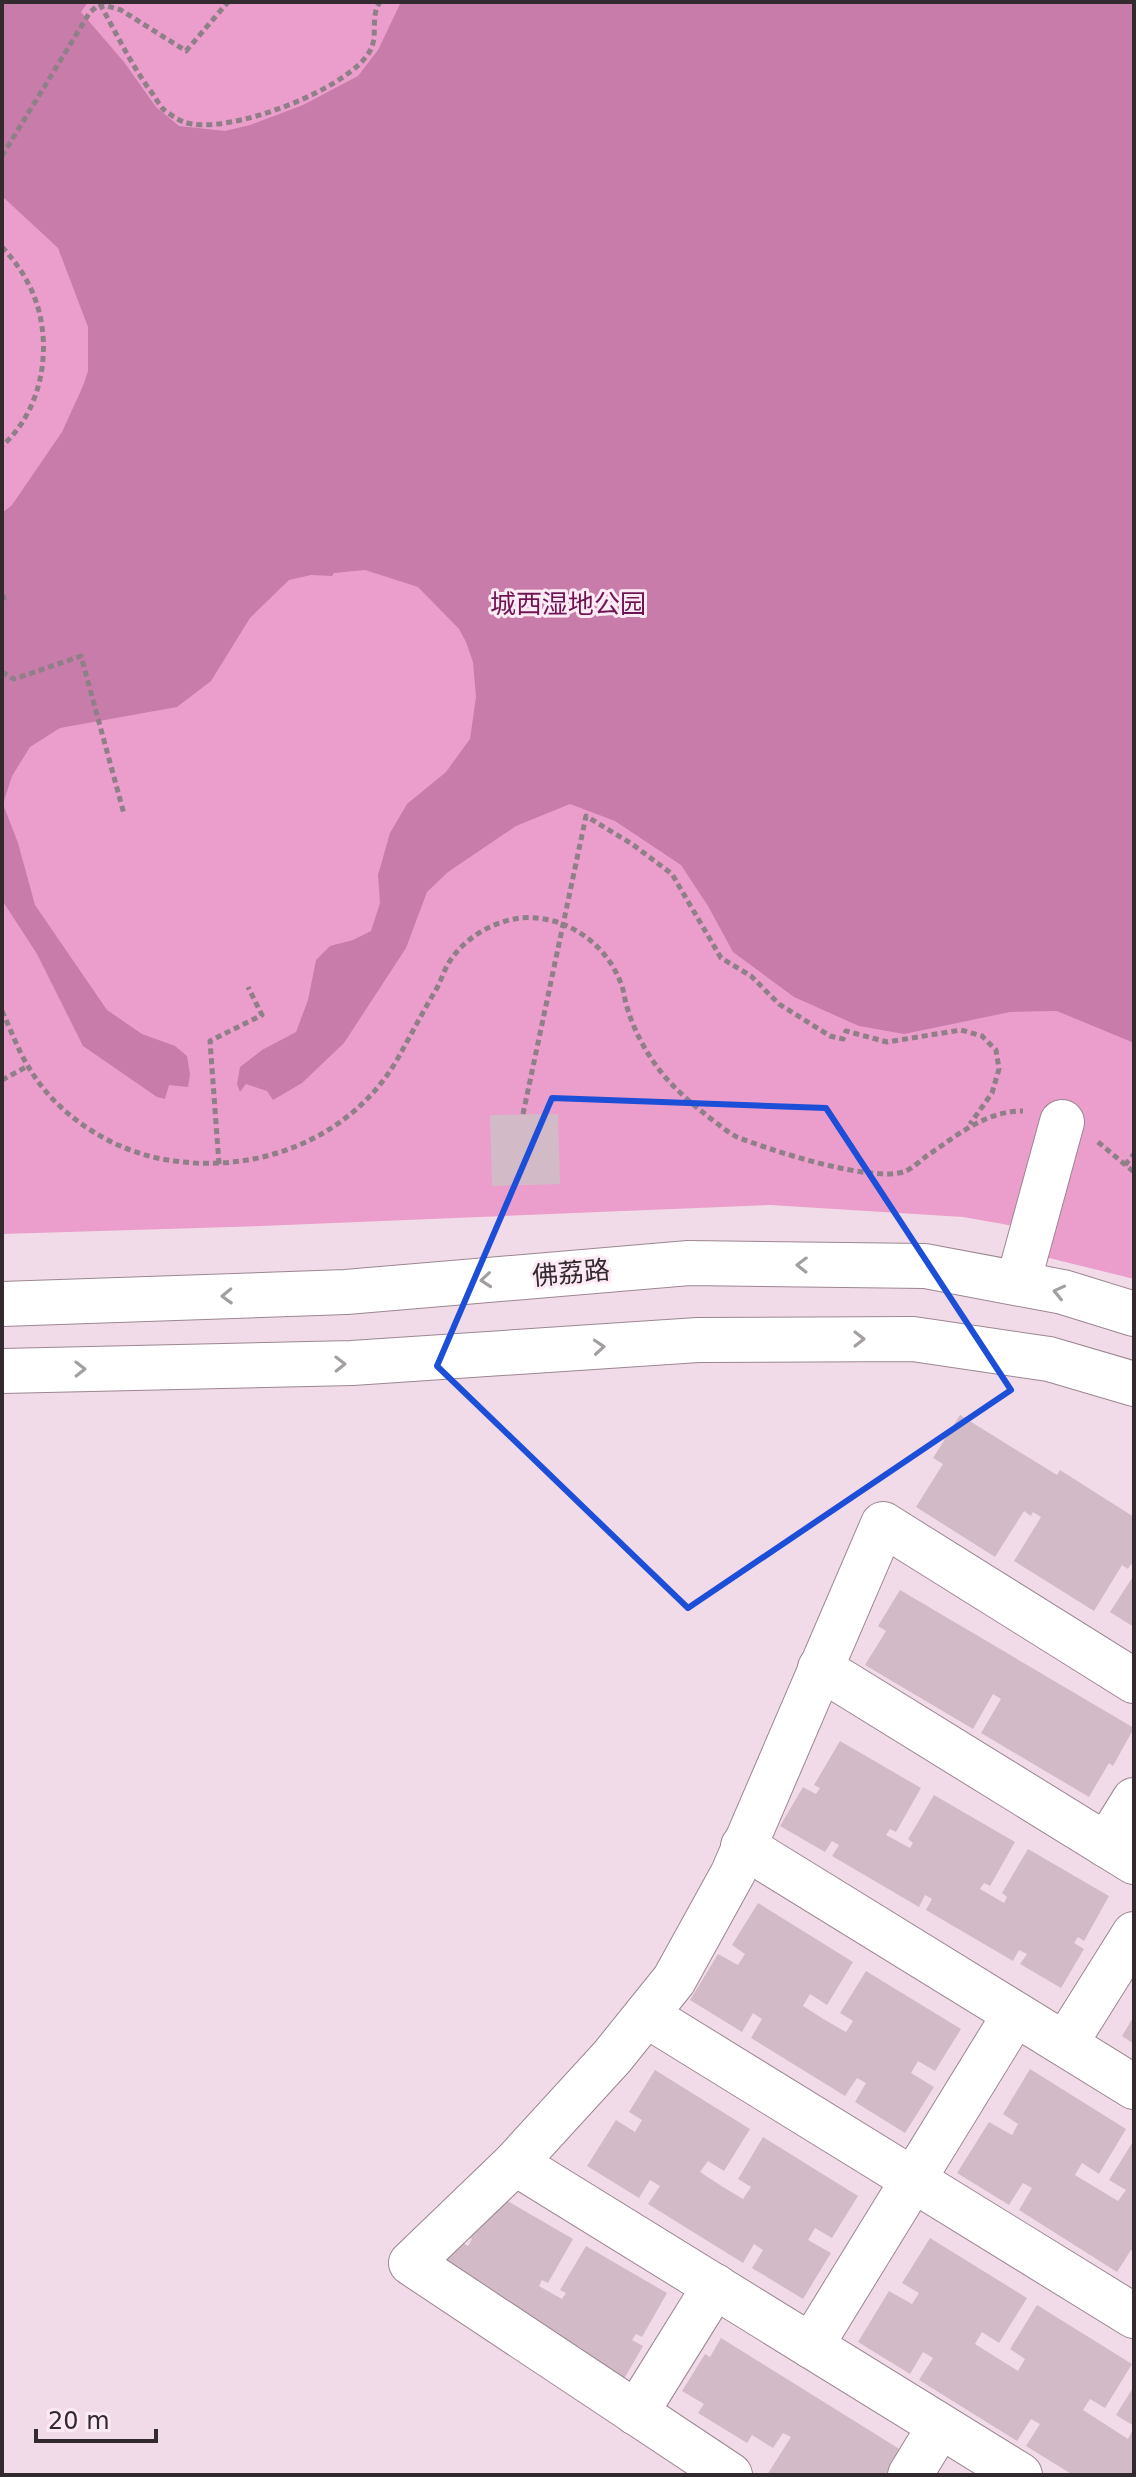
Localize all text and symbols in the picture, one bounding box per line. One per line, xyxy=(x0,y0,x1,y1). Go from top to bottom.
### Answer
park label: 城西湿地公园 xyxy=(490,589,646,619)
street label: 佛荔路 xyxy=(531,1255,611,1291)
one-way arrow xyxy=(795,1256,808,1274)
one-way arrow xyxy=(480,1271,493,1288)
one-way arrow xyxy=(1053,1284,1067,1301)
one-way arrow xyxy=(220,1288,233,1305)
one-way arrow xyxy=(853,1331,866,1348)
one-way arrow xyxy=(593,1339,606,1356)
one-way arrow xyxy=(334,1355,347,1372)
one-way arrow xyxy=(74,1361,87,1378)
scale bar xyxy=(36,2393,156,2443)
text: 20 m xyxy=(48,2407,110,2435)

